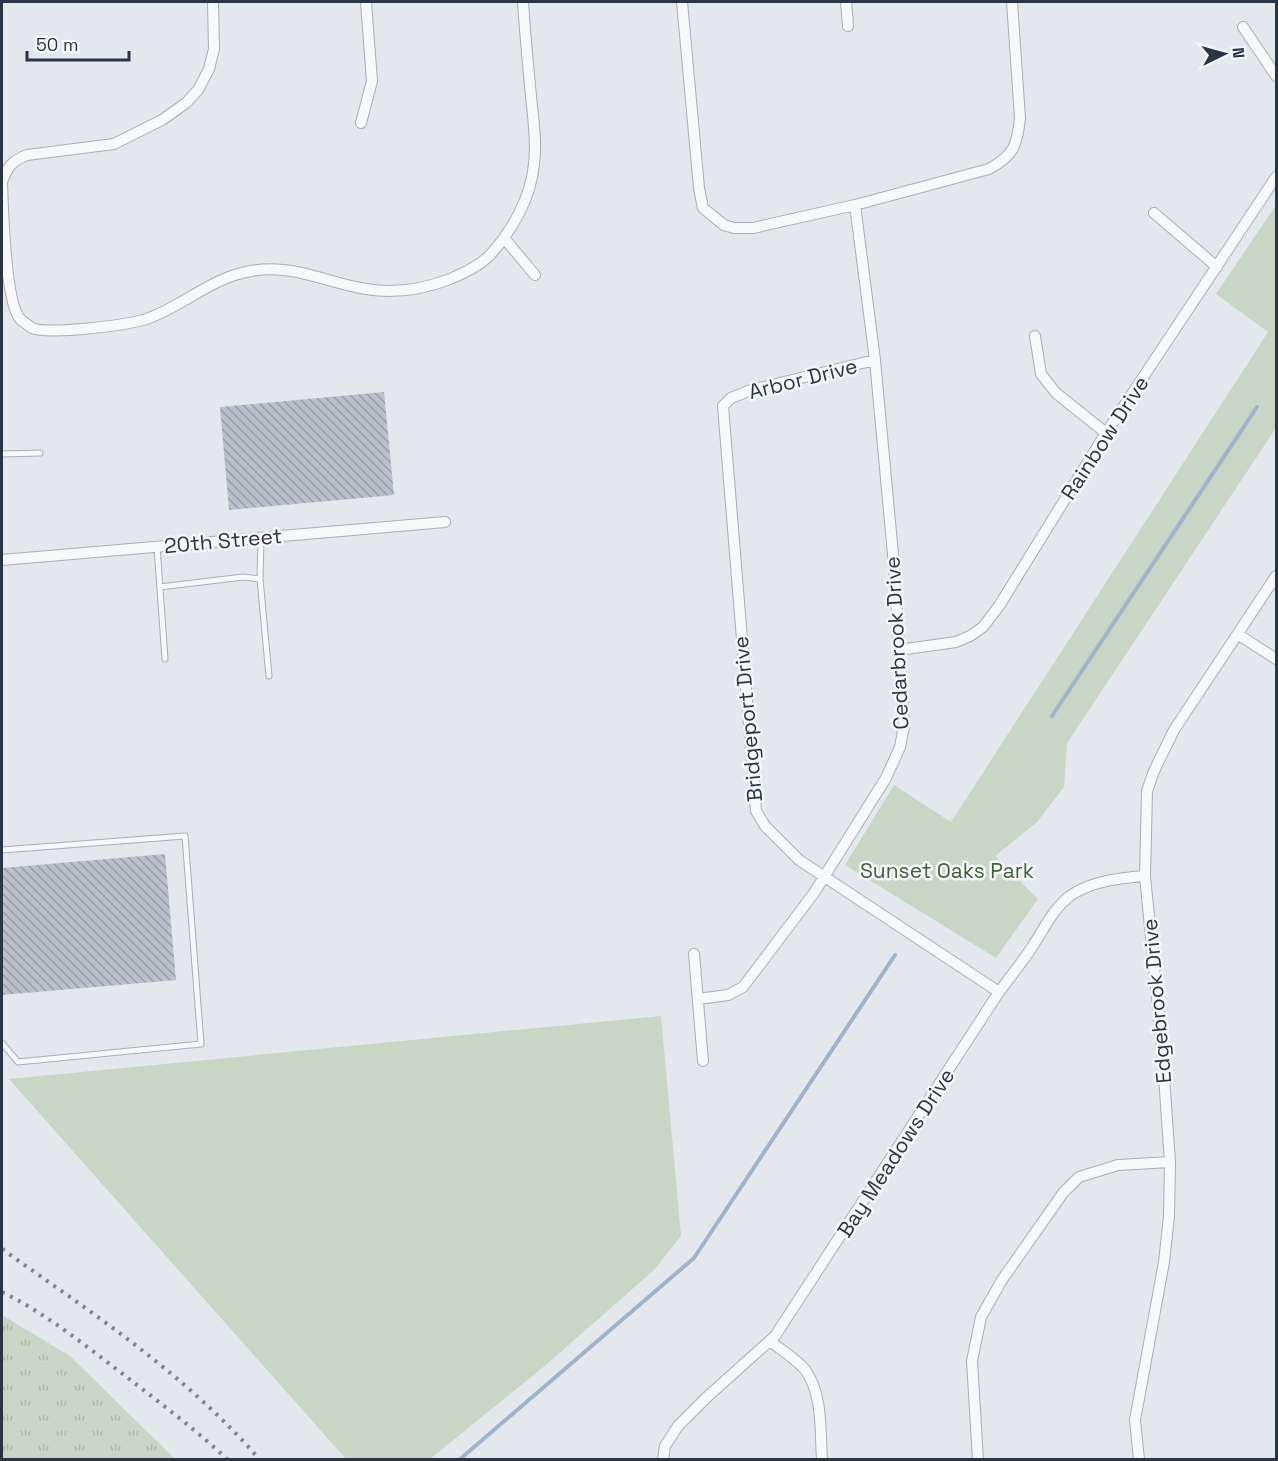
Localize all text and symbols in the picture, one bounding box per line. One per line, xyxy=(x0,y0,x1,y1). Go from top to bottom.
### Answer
scale bar xyxy=(27,24,129,62)
north arrow xyxy=(1194,24,1254,84)
text: 50 m xyxy=(36,33,78,56)
text: N xyxy=(1228,46,1249,59)
street label: Arbor Drive xyxy=(746,352,860,405)
street label: Rainbow Drive xyxy=(1055,371,1155,505)
street label: 20th Street xyxy=(163,522,283,559)
street label: Cedarbrook Drive xyxy=(878,556,915,730)
street label: Bridgeport Drive xyxy=(727,635,768,803)
park label: Sunset Oaks Park xyxy=(860,857,1034,884)
street label: Edgebrook Drive xyxy=(1136,918,1177,1085)
street label: Bay Meadows Drive xyxy=(831,1063,960,1242)

